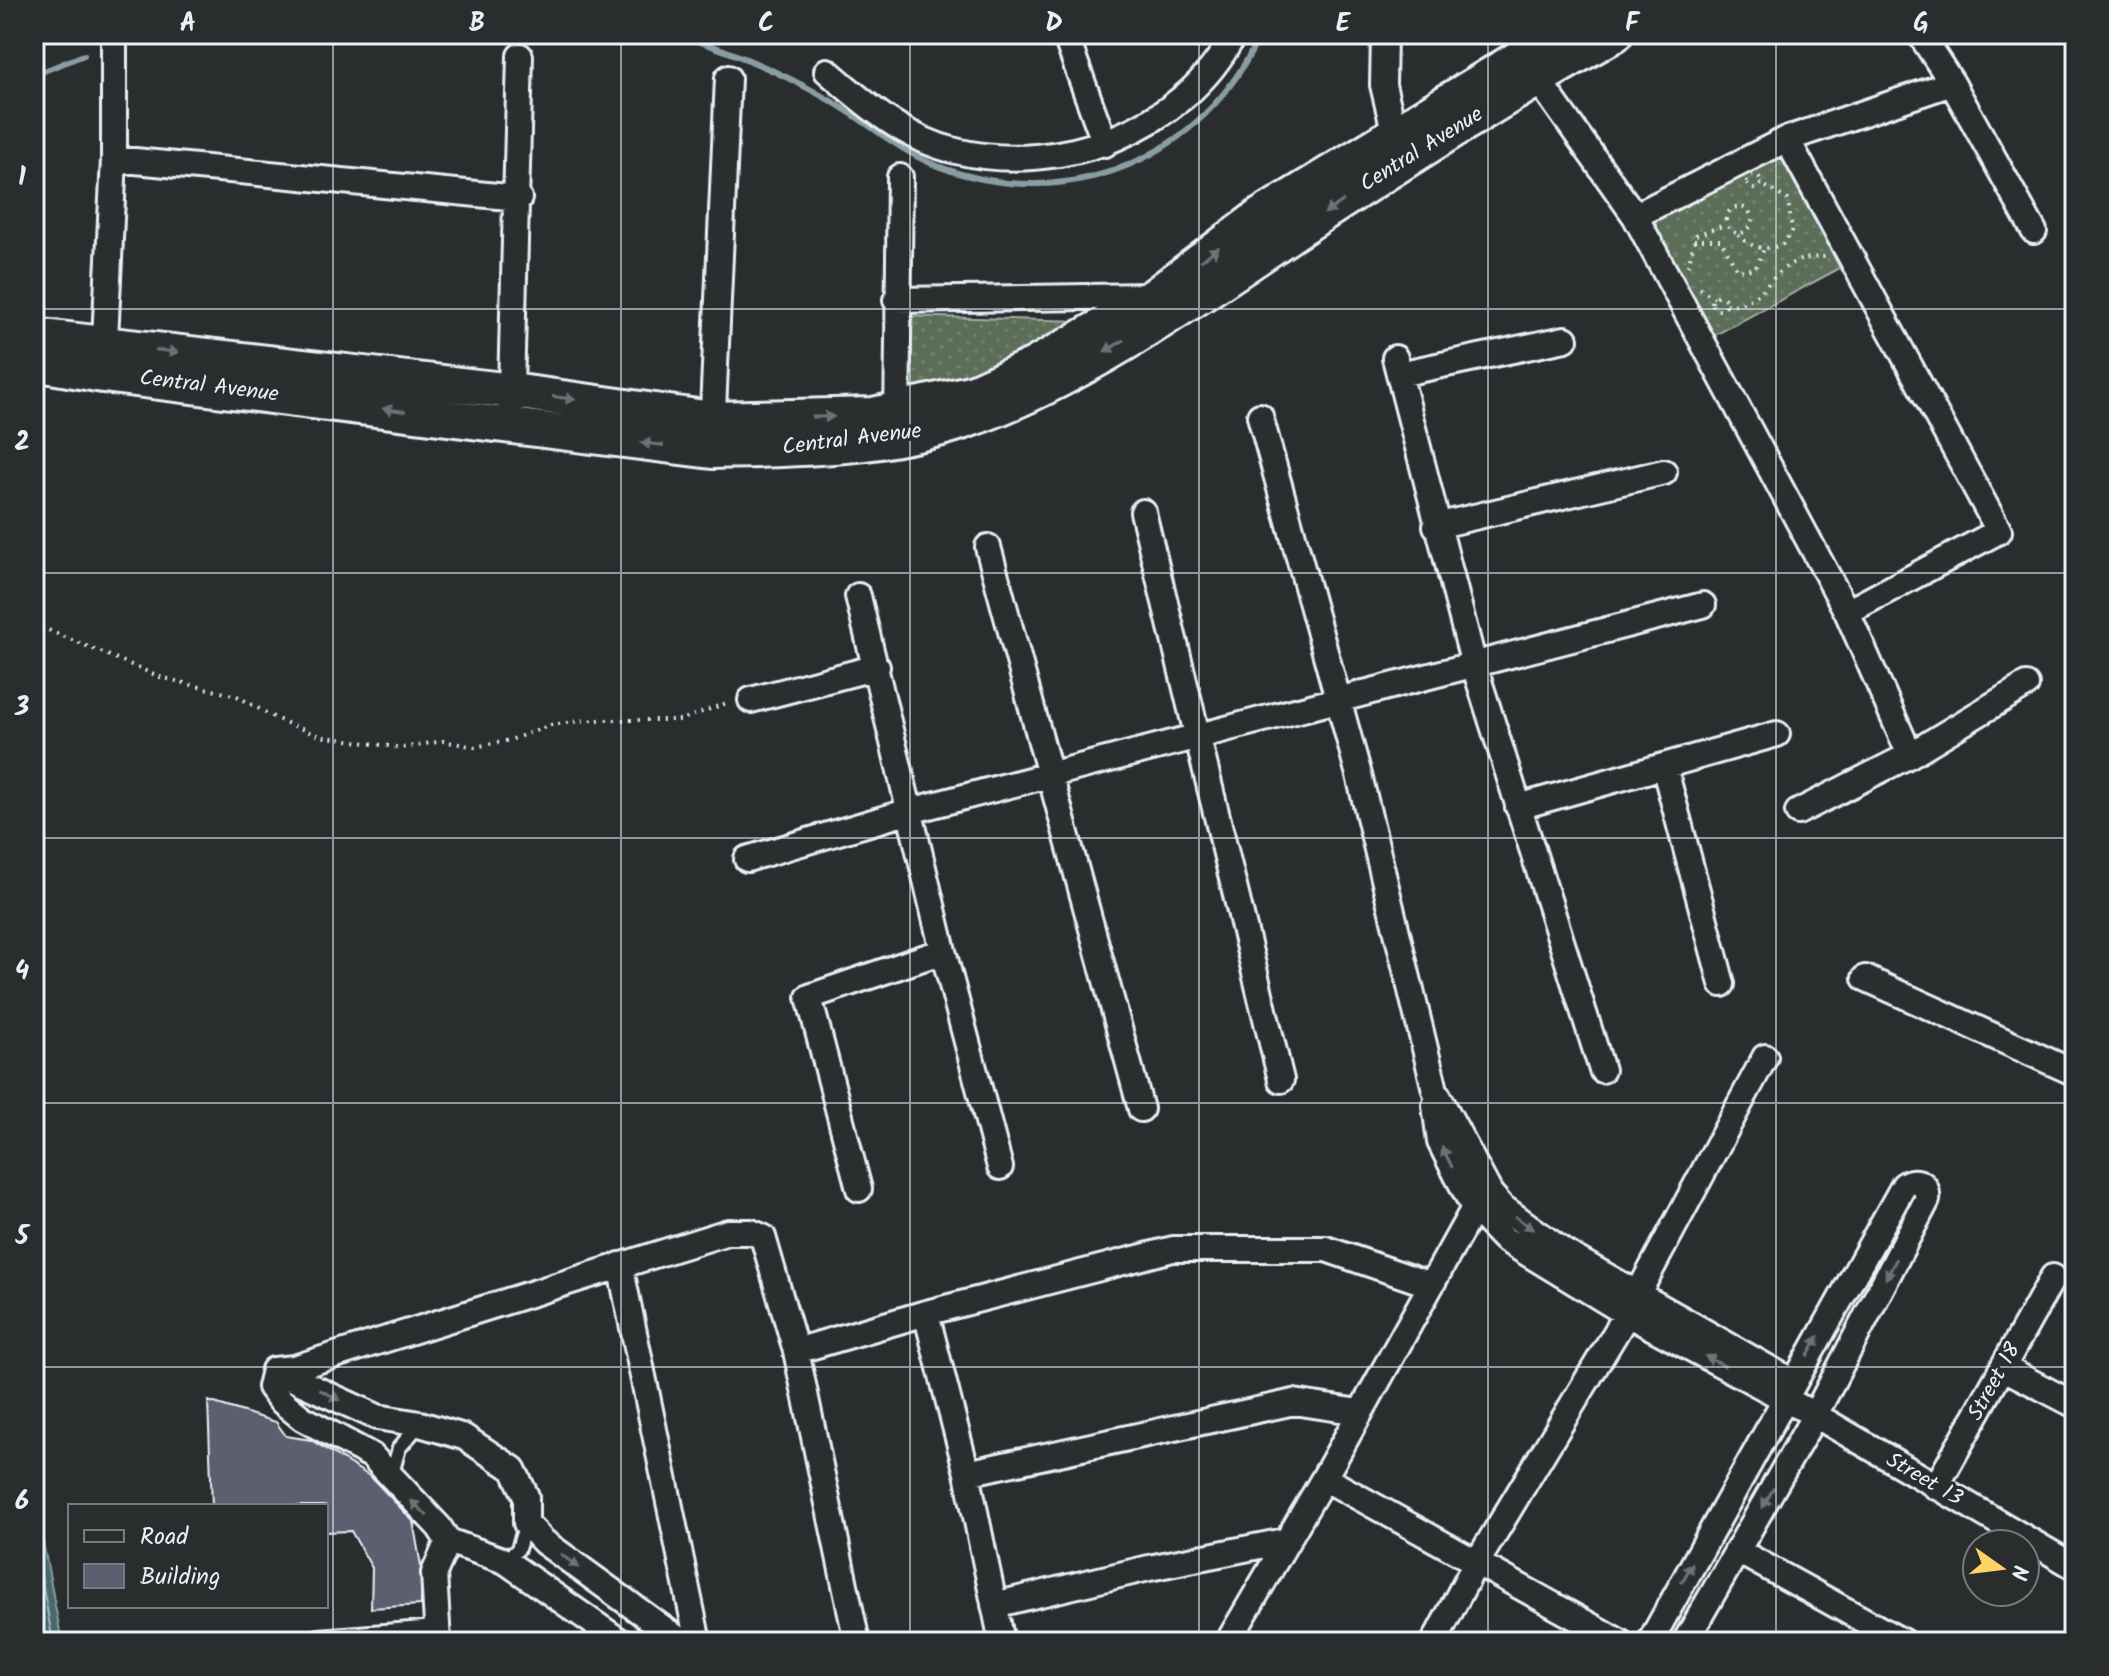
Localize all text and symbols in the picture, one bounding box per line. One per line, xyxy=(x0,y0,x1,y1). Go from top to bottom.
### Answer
text: A xyxy=(180,3,196,45)
text: B xyxy=(469,3,485,45)
text: C xyxy=(758,3,774,45)
text: D xyxy=(1045,3,1063,45)
text: E xyxy=(1336,3,1352,45)
text: F xyxy=(1625,3,1641,45)
text: G xyxy=(1913,3,1929,45)
street label: Central Avenue xyxy=(1353,98,1491,202)
text: 1 xyxy=(18,157,26,199)
one-way arrow xyxy=(1323,199,1344,214)
one-way arrow xyxy=(1200,247,1220,263)
one-way arrow xyxy=(1103,339,1125,353)
one-way arrow xyxy=(155,345,180,358)
street label: Central Avenue xyxy=(137,361,281,413)
one-way arrow xyxy=(552,392,577,405)
one-way arrow xyxy=(381,403,406,416)
one-way arrow xyxy=(811,410,836,423)
street label: Central Avenue xyxy=(780,414,924,466)
text: 2 xyxy=(14,422,30,464)
one-way arrow xyxy=(639,437,664,450)
text: 3 xyxy=(14,687,29,729)
text: 4 xyxy=(15,951,29,993)
one-way arrow xyxy=(1441,1146,1454,1169)
one-way arrow xyxy=(1513,1215,1534,1230)
text: 5 xyxy=(14,1216,30,1258)
one-way arrow xyxy=(1885,1257,1898,1280)
one-way arrow xyxy=(1806,1335,1820,1357)
street label: Street 18 xyxy=(1959,1336,2031,1428)
one-way arrow xyxy=(1703,1354,1726,1368)
one-way arrow xyxy=(318,1388,341,1401)
street label: Street 13 xyxy=(1879,1444,1969,1516)
text: 6 xyxy=(15,1481,29,1523)
one-way arrow xyxy=(1761,1486,1775,1509)
one-way arrow xyxy=(410,1500,429,1518)
legend xyxy=(68,1504,328,1608)
text: Road xyxy=(140,1518,189,1557)
north arrow xyxy=(1961,1528,2041,1608)
one-way arrow xyxy=(560,1553,581,1568)
text: Building xyxy=(140,1558,220,1597)
text: N xyxy=(1999,1561,2037,1583)
one-way arrow xyxy=(1680,1562,1694,1585)

